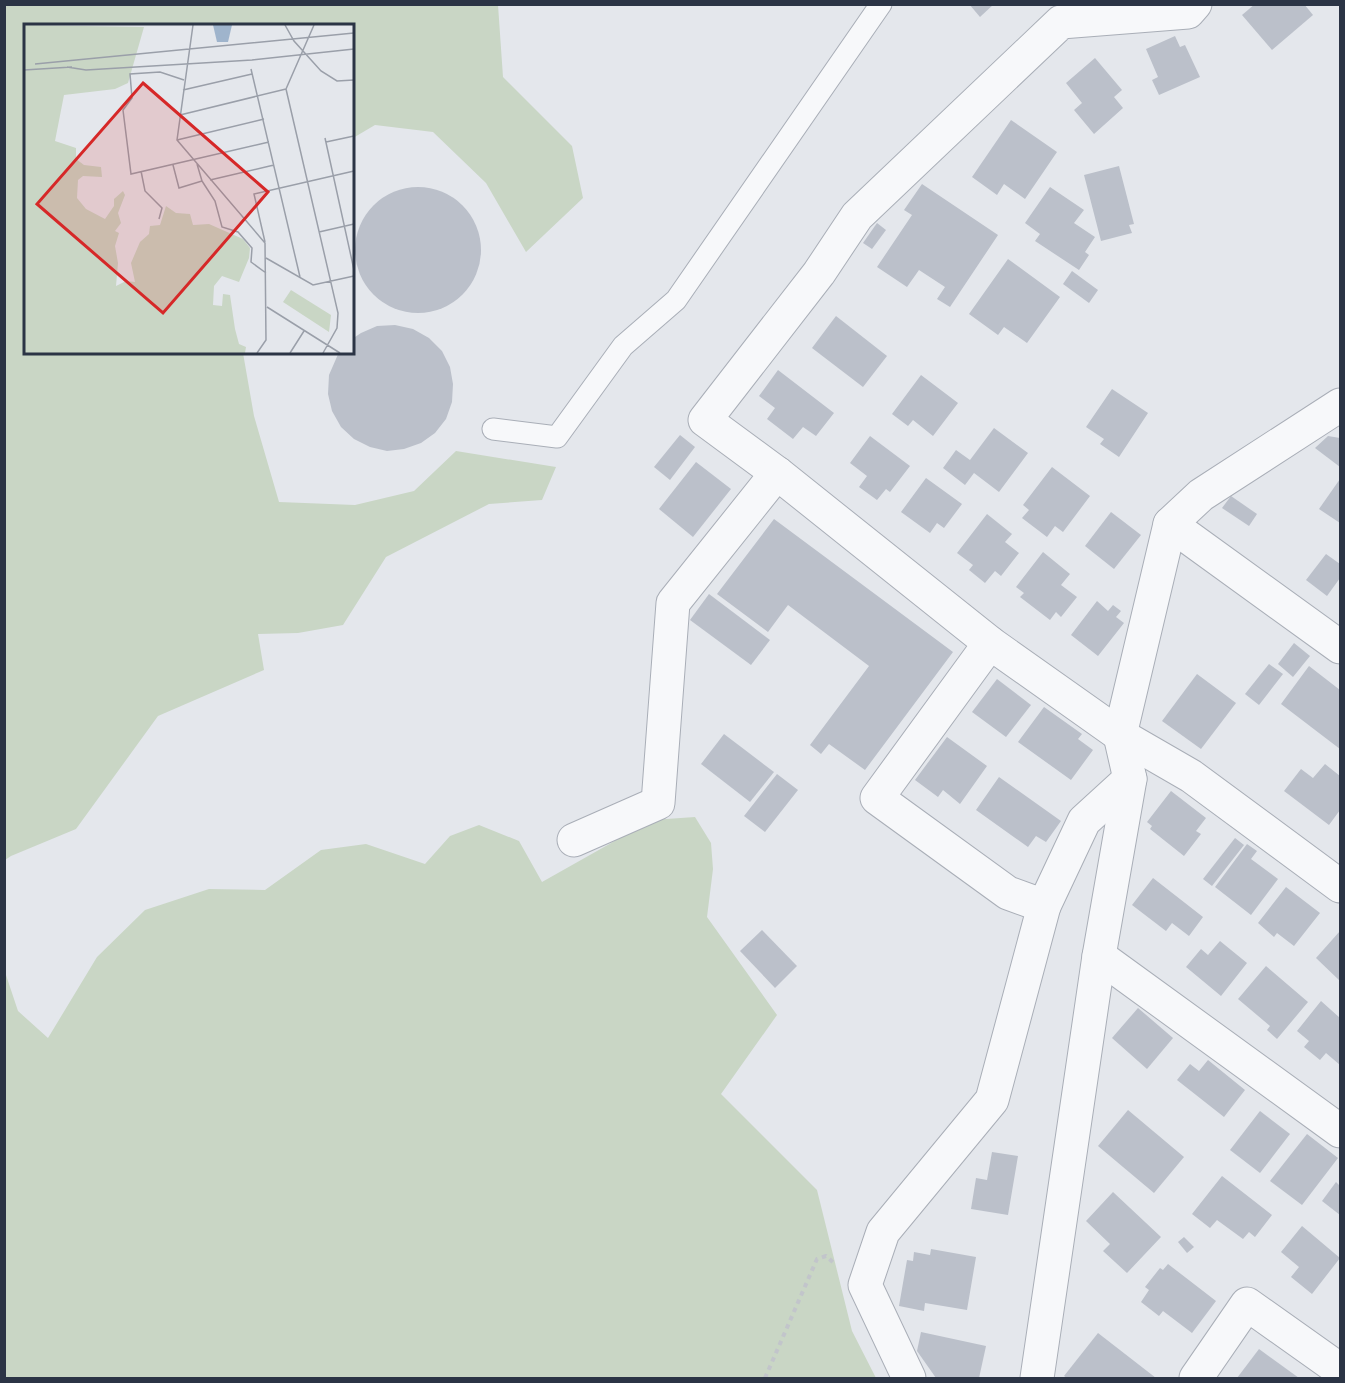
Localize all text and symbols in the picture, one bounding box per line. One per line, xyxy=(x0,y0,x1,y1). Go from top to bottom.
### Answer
inset map xyxy=(24,24,354,354)

